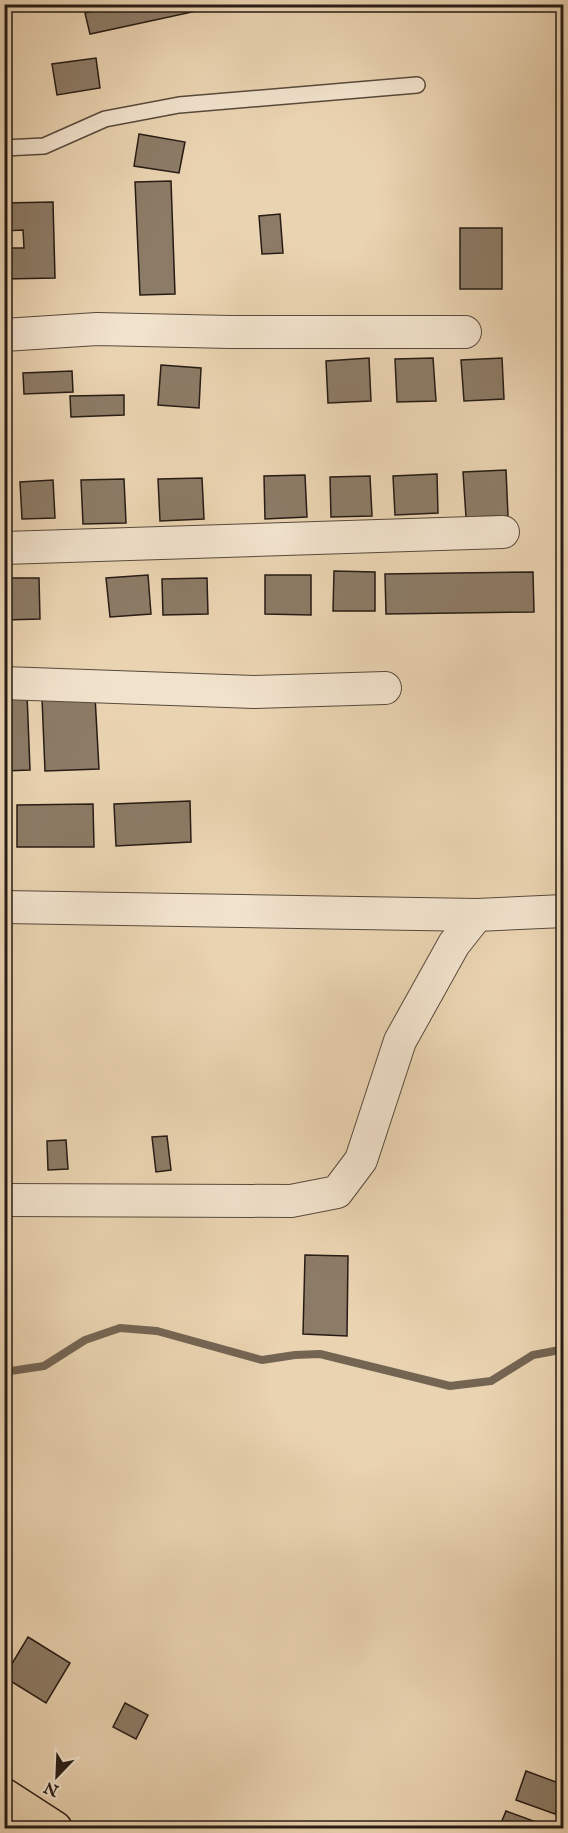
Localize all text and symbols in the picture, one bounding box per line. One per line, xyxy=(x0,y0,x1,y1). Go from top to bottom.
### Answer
north arrow xyxy=(27,1746,87,1806)
text: N xyxy=(41,1776,63,1800)

